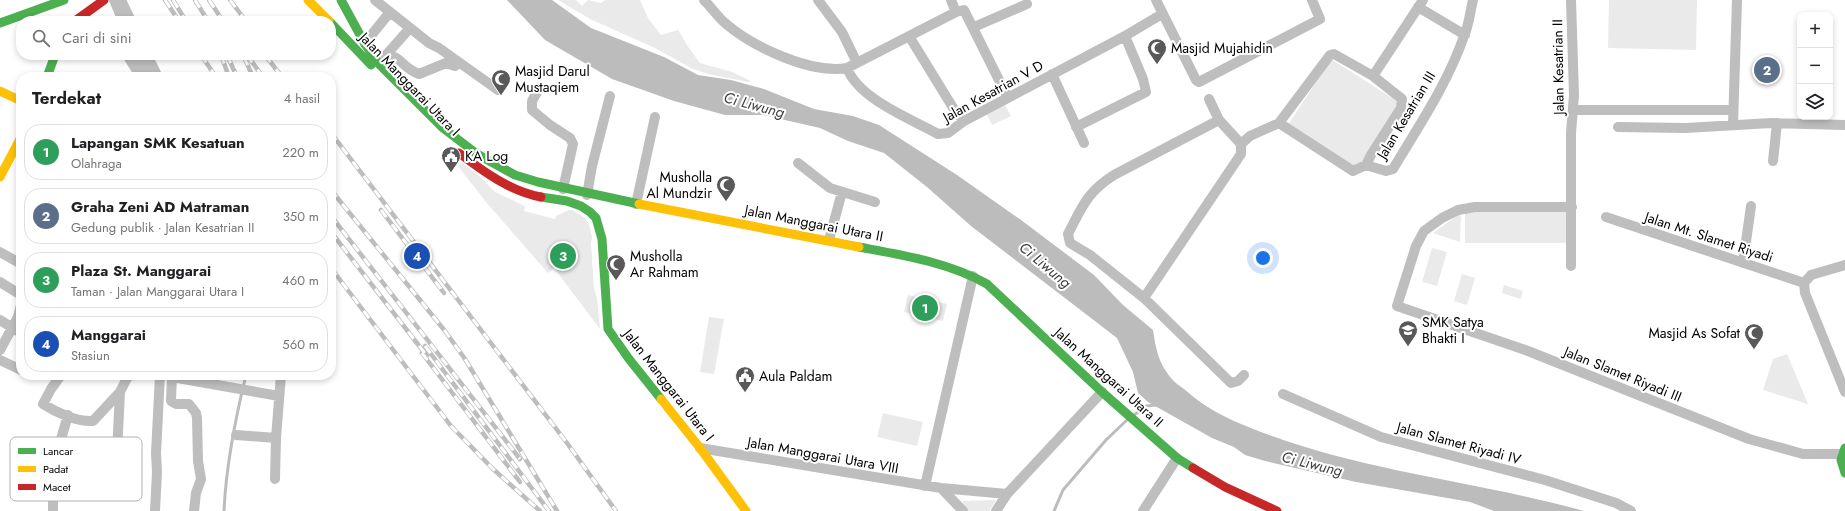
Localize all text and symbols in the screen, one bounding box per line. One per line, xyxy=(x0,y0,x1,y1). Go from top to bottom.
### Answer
map controls xyxy=(1797,12,1833,120)
button: + xyxy=(1797,12,1833,48)
search box xyxy=(16,16,336,60)
street label: Jalan Kesatrian II xyxy=(1547,19,1569,117)
street label: Jalan Manggarai Utara I xyxy=(354,26,465,140)
icon: search xyxy=(30,27,52,49)
text: Cari di sini xyxy=(62,27,132,49)
mosque icon: Masjid Mujahidin xyxy=(1146,37,1168,65)
place label: Masjid Mujahidin xyxy=(1171,38,1273,58)
button: − xyxy=(1797,48,1833,84)
street label: Jalan Kesatrian V D xyxy=(938,55,1047,128)
pin: 2 xyxy=(1754,55,1780,85)
place label: Masjid Darul Mustaqiem xyxy=(515,61,590,97)
street label: Jalan Kesatrian III xyxy=(1371,67,1440,164)
mosque icon: Masjid Darul Mustaqiem xyxy=(490,68,512,96)
button: layers xyxy=(1797,84,1833,120)
text: Terdekat xyxy=(32,86,101,110)
water label: Ci Liwung xyxy=(721,86,788,124)
text: 4 hasil xyxy=(284,89,320,108)
text: Lapangan SMK Kesatuan xyxy=(71,132,245,154)
text: 1 xyxy=(43,143,49,162)
text: 220 m xyxy=(282,143,319,162)
public building icon: KA Log xyxy=(440,145,462,173)
place label: KA Log xyxy=(465,146,508,166)
text: Olahraga xyxy=(71,154,122,173)
place label: Musholla Al Mundzir xyxy=(646,167,712,203)
mosque icon: Musholla Al Mundzir xyxy=(715,174,737,202)
text: Graha Zeni AD Matraman xyxy=(71,196,249,218)
street label: Jalan Manggarai Utara II xyxy=(741,199,885,246)
street label: Jalan Mt. Slamet Riyadi xyxy=(1640,206,1776,267)
text: 2 xyxy=(42,207,50,226)
text: 350 m xyxy=(283,207,319,226)
text: Gedung publik · Jalan Kesatrian II xyxy=(71,218,254,237)
water label: Ci Liwung xyxy=(1014,237,1076,294)
pin: 4 xyxy=(404,241,430,271)
pin: 3 xyxy=(550,241,576,271)
place label: Musholla Ar Rahmam xyxy=(630,246,699,282)
your location xyxy=(1253,248,1273,268)
mosque icon: Musholla Ar Rahmam xyxy=(605,253,627,281)
text: Plaza St. Manggarai xyxy=(71,260,211,282)
text: 3 xyxy=(42,271,50,290)
text: 460 m xyxy=(282,271,319,290)
text: Taman · Jalan Manggarai Utara I xyxy=(71,282,244,301)
pin: 1 xyxy=(912,293,938,323)
place label: SMK Satya Bhakti I xyxy=(1422,312,1484,348)
school or university icon: SMK Satya Bhakti I xyxy=(1397,319,1419,347)
street label: Jalan Manggarai Utara II xyxy=(1049,321,1168,431)
mosque icon: Masjid As Sofat xyxy=(1743,322,1765,350)
street label: Jalan Manggarai Utara I xyxy=(618,323,719,445)
place label: Masjid As Sofat xyxy=(1648,323,1741,343)
text: Manggarai xyxy=(71,324,146,346)
text: 4 xyxy=(41,335,51,354)
text: 560 m xyxy=(282,335,319,354)
street label: Jalan Slamet Riyadi III xyxy=(1559,340,1685,407)
text: Stasiun xyxy=(71,346,110,365)
public building icon: Aula Paldam xyxy=(734,365,756,393)
place label: Aula Paldam xyxy=(759,366,832,386)
street label: Jalan Slamet Riyadi IV xyxy=(1393,416,1524,469)
street label: Jalan Manggarai Utara VIII xyxy=(744,432,900,478)
legend xyxy=(10,437,142,501)
text: Lancar xyxy=(43,443,74,459)
water label: Ci Liwung xyxy=(1279,446,1345,482)
text: Padat xyxy=(43,461,69,477)
text: Macet xyxy=(43,479,71,495)

